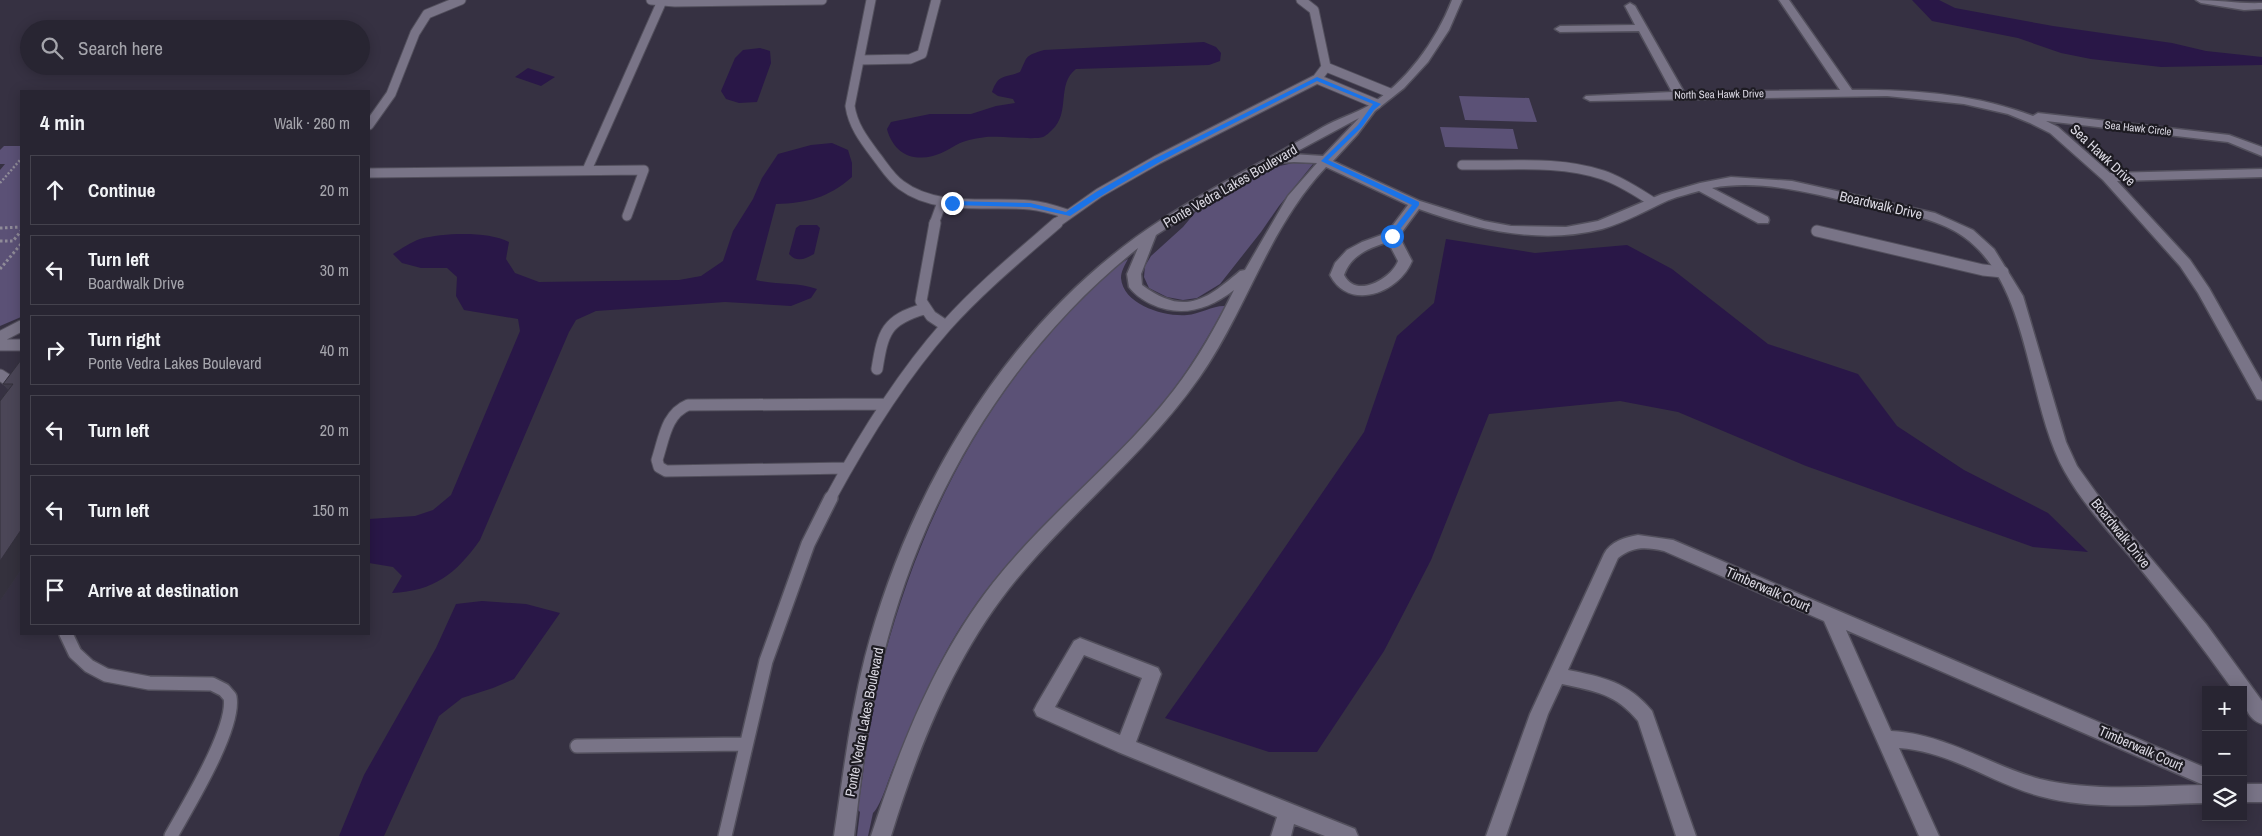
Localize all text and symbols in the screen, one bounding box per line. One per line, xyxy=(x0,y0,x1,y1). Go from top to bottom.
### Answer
search box xyxy=(20,20,370,75)
icon: search xyxy=(38,34,66,62)
text: Search here xyxy=(78,35,163,61)
street label: North Sea Hawk Drive xyxy=(1674,86,1764,102)
text: 4 min xyxy=(40,108,85,137)
text: Walk · 260 m xyxy=(274,112,350,134)
street label: Sea Hawk Circle xyxy=(2104,118,2172,138)
street label: Sea Hawk Drive xyxy=(2067,120,2139,190)
street label: Ponte Vedra Lakes Boulevard xyxy=(1160,140,1300,232)
icon: ahead xyxy=(41,176,69,204)
text: Continue xyxy=(88,177,156,203)
text: 20 m xyxy=(320,179,349,201)
street label: Boardwalk Drive xyxy=(1838,187,1924,223)
route end xyxy=(941,192,964,215)
route start xyxy=(1381,225,1404,248)
text: Turn left xyxy=(88,246,149,272)
icon: left xyxy=(41,256,69,284)
text: 30 m xyxy=(320,259,349,281)
text: Boardwalk Drive xyxy=(88,272,184,294)
text: Turn right xyxy=(88,326,160,352)
icon: right xyxy=(41,336,69,364)
text: 40 m xyxy=(320,339,349,361)
text: Ponte Vedra Lakes Boulevard xyxy=(88,352,262,374)
icon: left xyxy=(41,416,69,444)
text: Turn left xyxy=(88,417,149,443)
text: 20 m xyxy=(320,419,349,441)
street label: Boardwalk Drive xyxy=(2088,495,2154,571)
icon: left xyxy=(41,496,69,524)
text: Turn left xyxy=(88,497,149,523)
text: 150 m xyxy=(313,499,349,521)
street label: Timberwalk Court xyxy=(1723,562,1813,616)
icon: arrive xyxy=(41,576,69,604)
text: Arrive at destination xyxy=(88,577,239,603)
street label: Ponte Vedra Lakes Boulevard xyxy=(841,646,887,798)
map controls xyxy=(2202,686,2247,821)
button: + xyxy=(2202,686,2247,731)
street label: Timberwalk Court xyxy=(2096,721,2186,775)
button: − xyxy=(2202,731,2247,776)
button: layers xyxy=(2202,776,2247,821)

